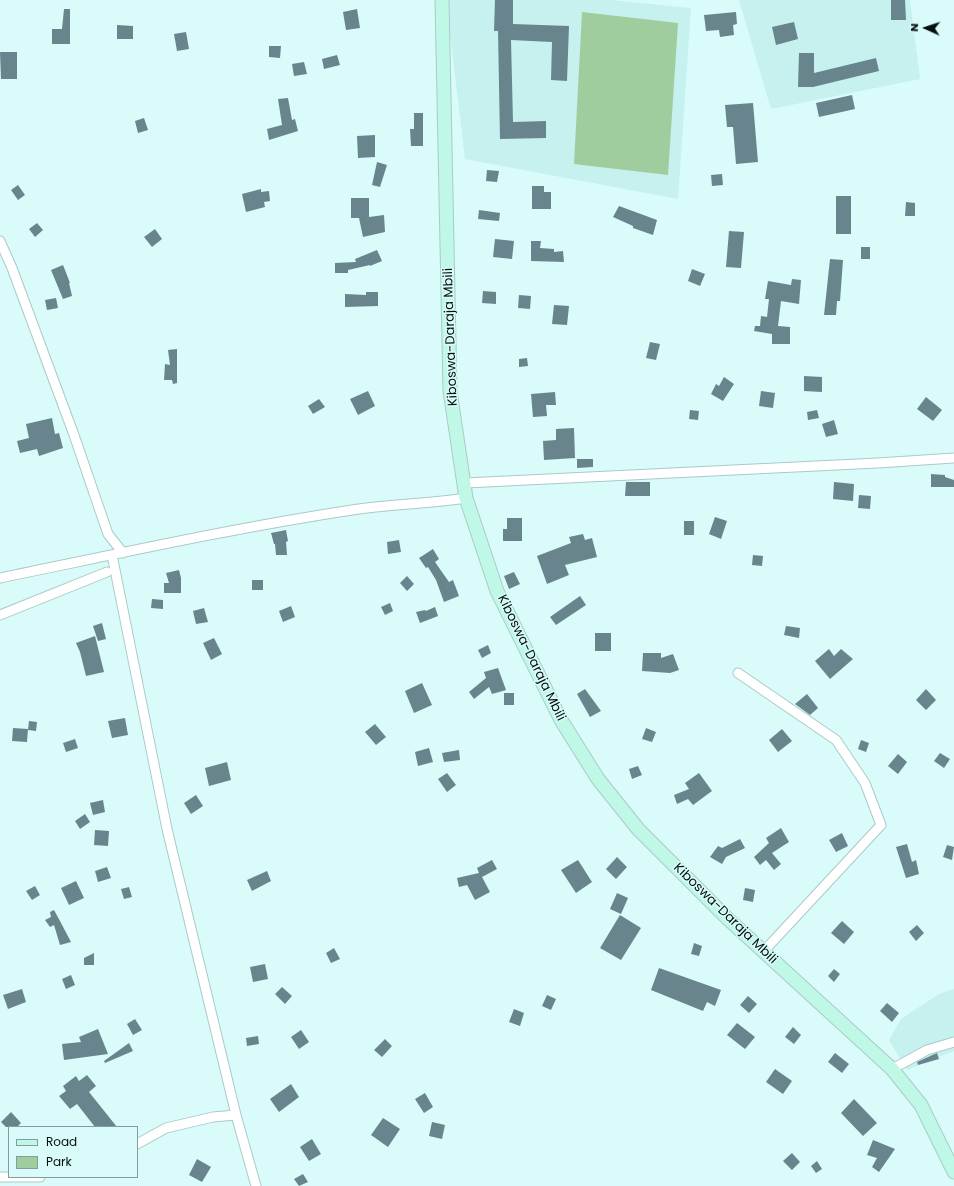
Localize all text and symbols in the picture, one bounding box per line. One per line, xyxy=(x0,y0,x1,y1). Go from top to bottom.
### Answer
north arrow xyxy=(906,8,946,48)
text: N xyxy=(906,23,922,32)
street label: Kiboswa-Daraja Mbili xyxy=(441,268,461,406)
street label: Kiboswa-Daraja Mbili xyxy=(494,592,568,724)
street label: Kiboswa-Daraja Mbili xyxy=(670,860,780,968)
legend xyxy=(8,1126,138,1178)
text: Road xyxy=(46,1133,77,1150)
text: Park xyxy=(46,1153,72,1170)

